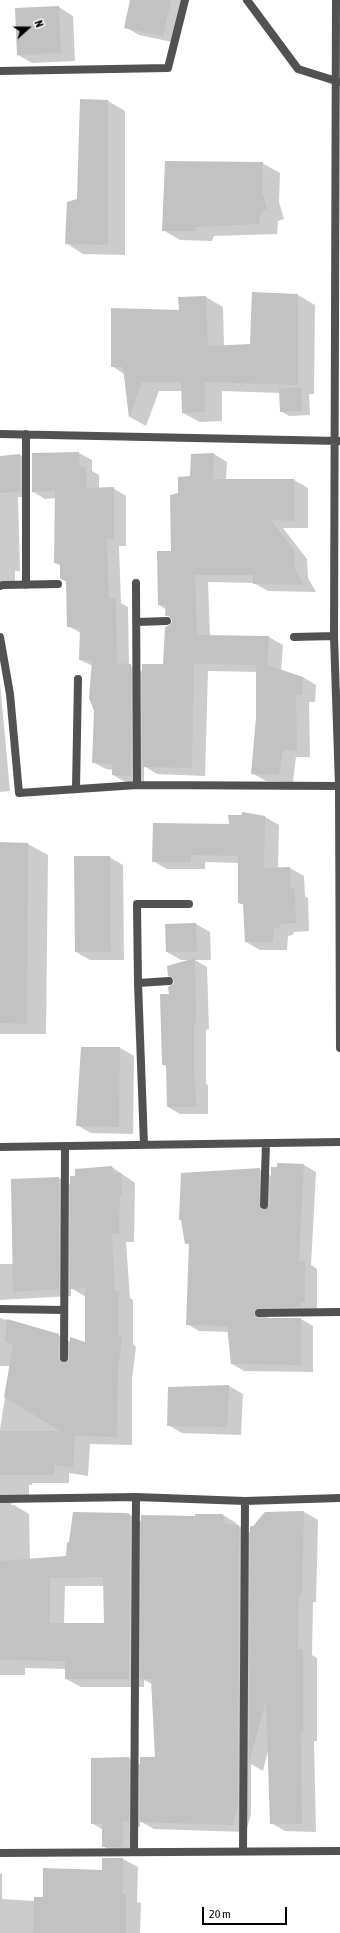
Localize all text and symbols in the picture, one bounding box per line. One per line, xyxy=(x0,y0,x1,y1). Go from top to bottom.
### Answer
north arrow xyxy=(8,8,48,48)
text: N xyxy=(32,19,46,29)
scale bar xyxy=(204,1899,289,1925)
text: 20 m xyxy=(209,1907,231,1921)

